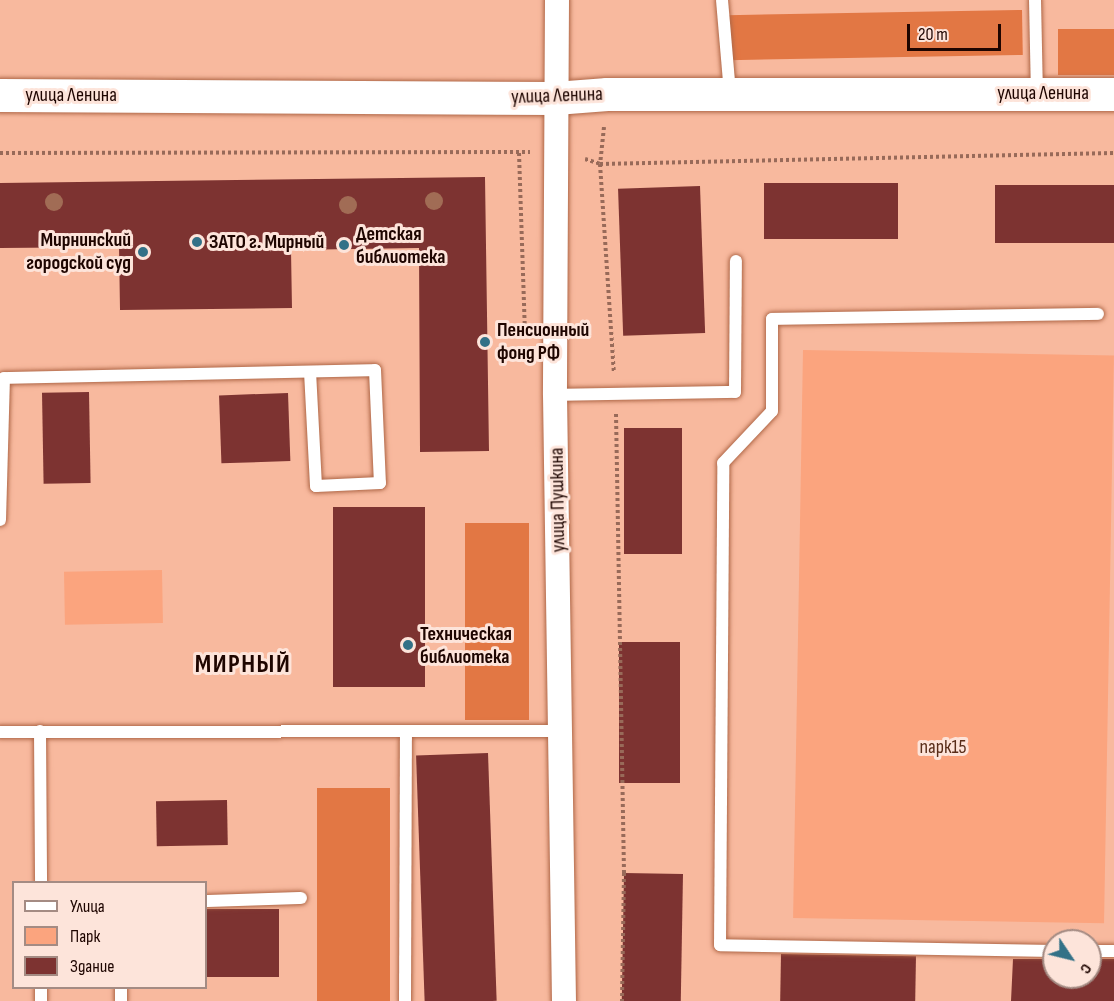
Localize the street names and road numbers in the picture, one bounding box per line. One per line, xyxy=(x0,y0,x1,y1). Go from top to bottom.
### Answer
street label: улица Ленина xyxy=(997,81,1089,105)
street label: улица Ленина xyxy=(511,82,603,110)
street label: улица Ленина xyxy=(25,83,117,107)
street label: улица Пушкина xyxy=(545,447,571,553)

